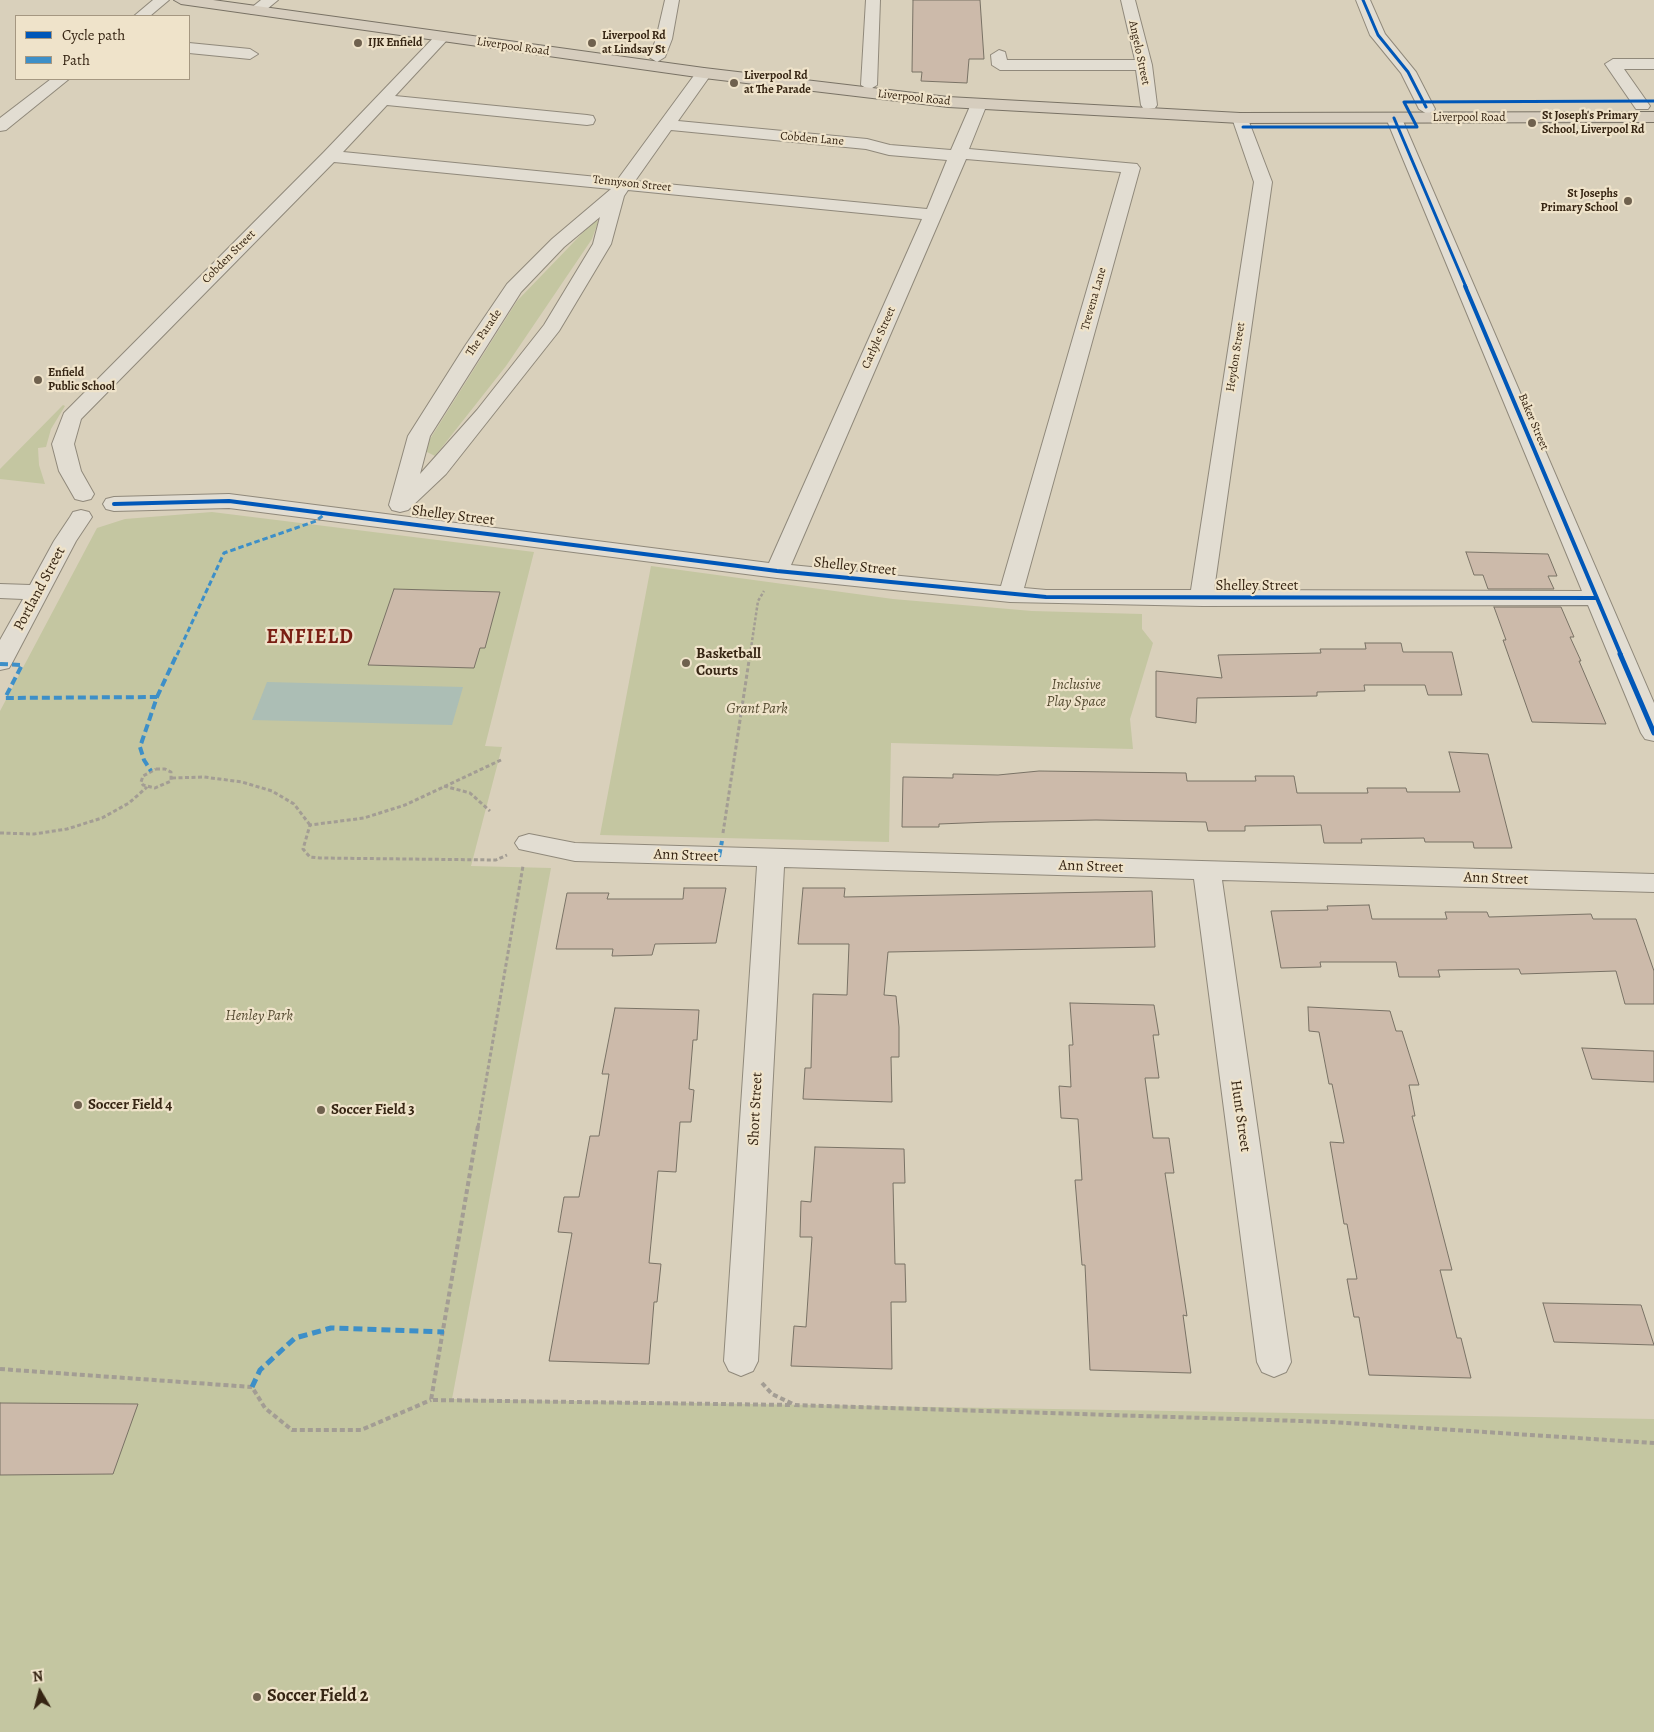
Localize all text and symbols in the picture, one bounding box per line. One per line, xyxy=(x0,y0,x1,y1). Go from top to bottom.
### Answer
legend xyxy=(15,15,190,80)
street label: Angelo Street xyxy=(1125,19,1153,87)
text: Cycle path xyxy=(62,25,125,45)
place label: Liverpool Rd at Lindsay St xyxy=(602,29,666,57)
street label: Liverpool Road xyxy=(476,35,550,59)
place label: IJK Enfield xyxy=(368,36,422,50)
marker: IJK Enfield xyxy=(352,37,364,49)
marker: Liverpool Rd at Lindsay St xyxy=(586,37,598,49)
text: Path xyxy=(62,50,90,70)
place label: Liverpool Rd at The Parade xyxy=(744,69,811,97)
marker: Liverpool Rd at The Parade xyxy=(728,77,740,89)
street label: Liverpool Road xyxy=(877,87,951,109)
place label: St Joseph's Primary School, Liverpool Rd xyxy=(1542,109,1644,137)
street label: Liverpool Road xyxy=(1432,111,1506,125)
marker: St Joseph's Primary School, Liverpool Rd xyxy=(1526,117,1538,129)
street label: Cobden Lane xyxy=(780,129,844,149)
street label: Tennyson Street xyxy=(592,173,672,195)
place label: St Josephs Primary School xyxy=(1541,187,1618,215)
marker: St Josephs Primary School xyxy=(1622,195,1634,207)
street label: Cobden Street xyxy=(199,227,259,287)
street label: Trevena Lane xyxy=(1078,266,1110,332)
street label: Carlyle Street xyxy=(859,305,899,371)
street label: The Parade xyxy=(463,307,505,359)
street label: Heydon Street xyxy=(1223,321,1249,393)
place label: Enfield Public School xyxy=(48,366,115,394)
marker: Enfield Public School xyxy=(32,374,44,386)
street label: Baker Street xyxy=(1515,391,1551,453)
street label: Shelley Street xyxy=(411,502,495,530)
street label: Portland Street xyxy=(10,544,70,634)
street label: Shelley Street xyxy=(813,554,897,580)
street label: Shelley Street xyxy=(1215,577,1299,595)
district label: ENFIELD xyxy=(265,626,355,650)
place label: Basketball Courts xyxy=(696,645,761,680)
marker: Basketball Courts xyxy=(680,657,692,669)
park label: Inclusive Play Space xyxy=(1046,676,1106,711)
park label: Grant Park xyxy=(726,700,788,718)
street label: Ann Street xyxy=(653,846,719,866)
street label: Ann Street xyxy=(1058,857,1124,877)
street label: Ann Street xyxy=(1463,869,1529,889)
park label: Henley Park xyxy=(225,1007,293,1025)
street label: Short Street xyxy=(745,1072,767,1146)
street label: Hunt Street xyxy=(1226,1079,1254,1153)
place label: Soccer Field 4 xyxy=(88,1096,172,1114)
marker: Soccer Field 4 xyxy=(72,1099,84,1111)
place label: Soccer Field 3 xyxy=(331,1101,415,1119)
marker: Soccer Field 3 xyxy=(315,1104,327,1116)
north arrow xyxy=(15,1667,65,1717)
text: N xyxy=(31,1667,44,1687)
place label: Soccer Field 2 xyxy=(267,1686,368,1708)
marker: Soccer Field 2 xyxy=(251,1691,263,1703)

